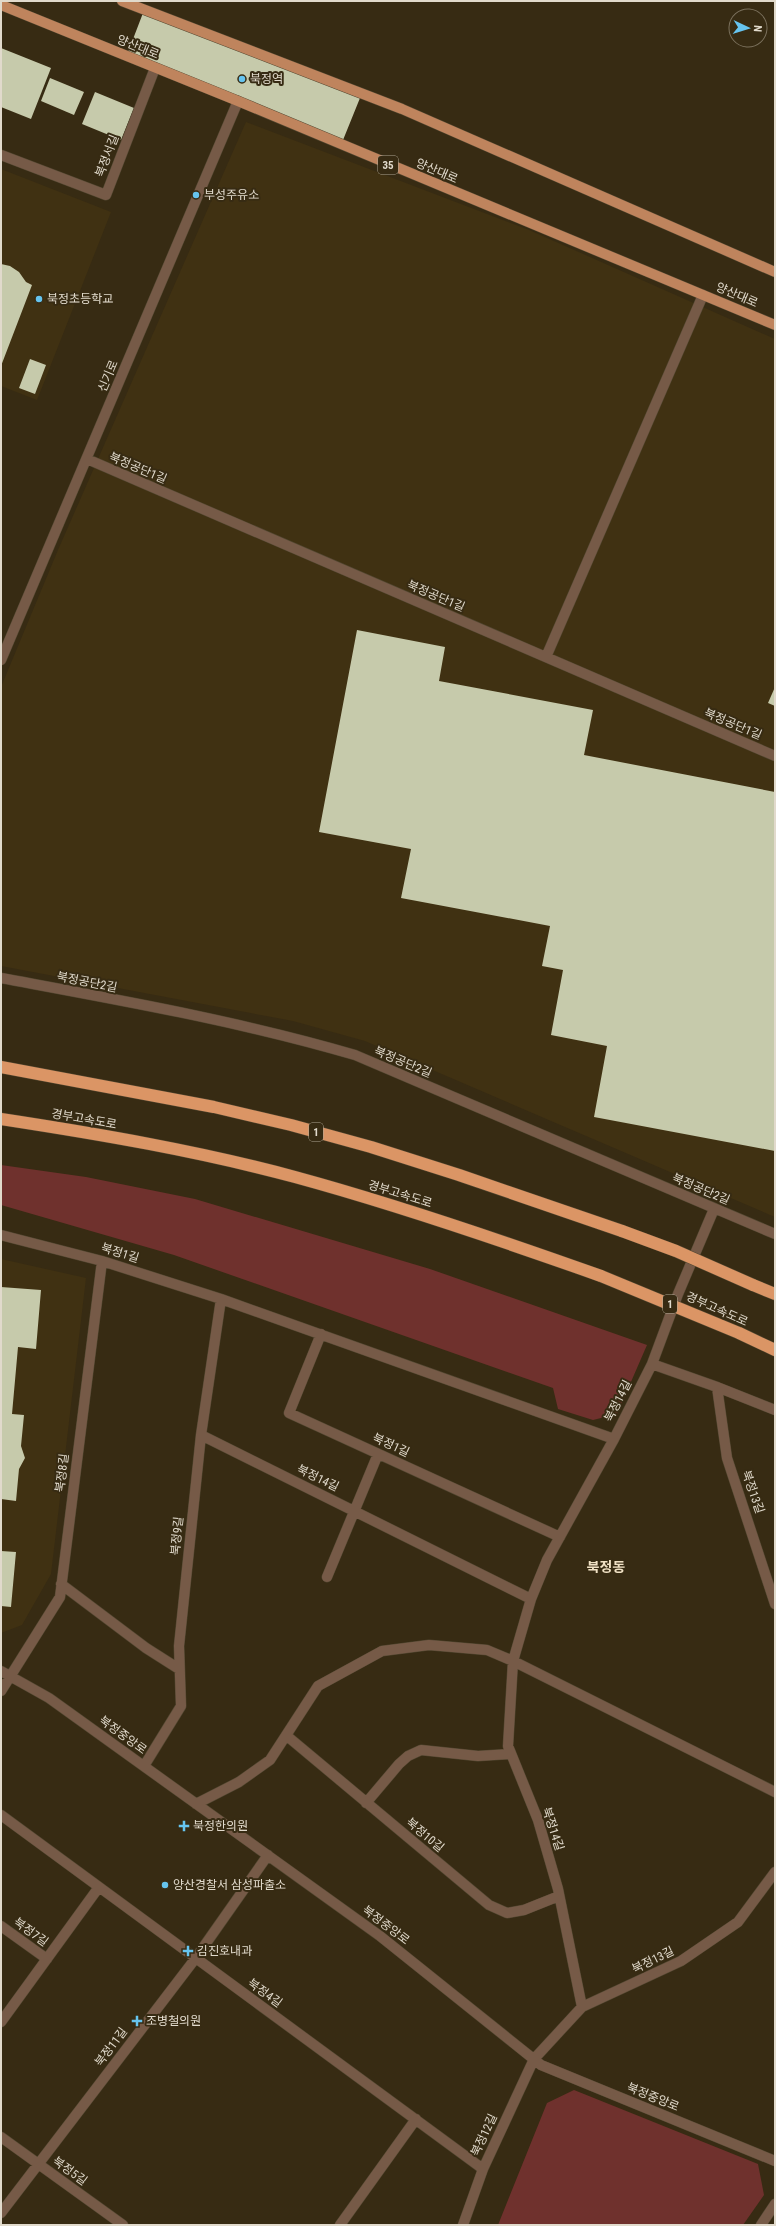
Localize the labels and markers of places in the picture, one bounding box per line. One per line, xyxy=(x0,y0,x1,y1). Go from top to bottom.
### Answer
place label: 북정역 xyxy=(250,72,283,86)
marker: 북정역 xyxy=(237,74,247,84)
place label: 부성주유소 xyxy=(204,188,259,202)
marker: 부성주유소 xyxy=(191,190,201,200)
place label: 북정초등학교 xyxy=(47,292,113,306)
marker: 북정초등학교 xyxy=(34,294,44,304)
place label: 북정한의원 xyxy=(193,1819,248,1833)
marker: 북정한의원 xyxy=(178,1820,190,1832)
place label: 양산경찰서 삼성파출소 xyxy=(173,1878,286,1892)
marker: 양산경찰서 삼성파출소 xyxy=(160,1880,170,1890)
place label: 김진호내과 xyxy=(197,1944,252,1958)
marker: 김진호내과 xyxy=(182,1945,194,1957)
place label: 조병철의원 xyxy=(146,2014,201,2028)
marker: 조병철의원 xyxy=(131,2015,143,2027)

